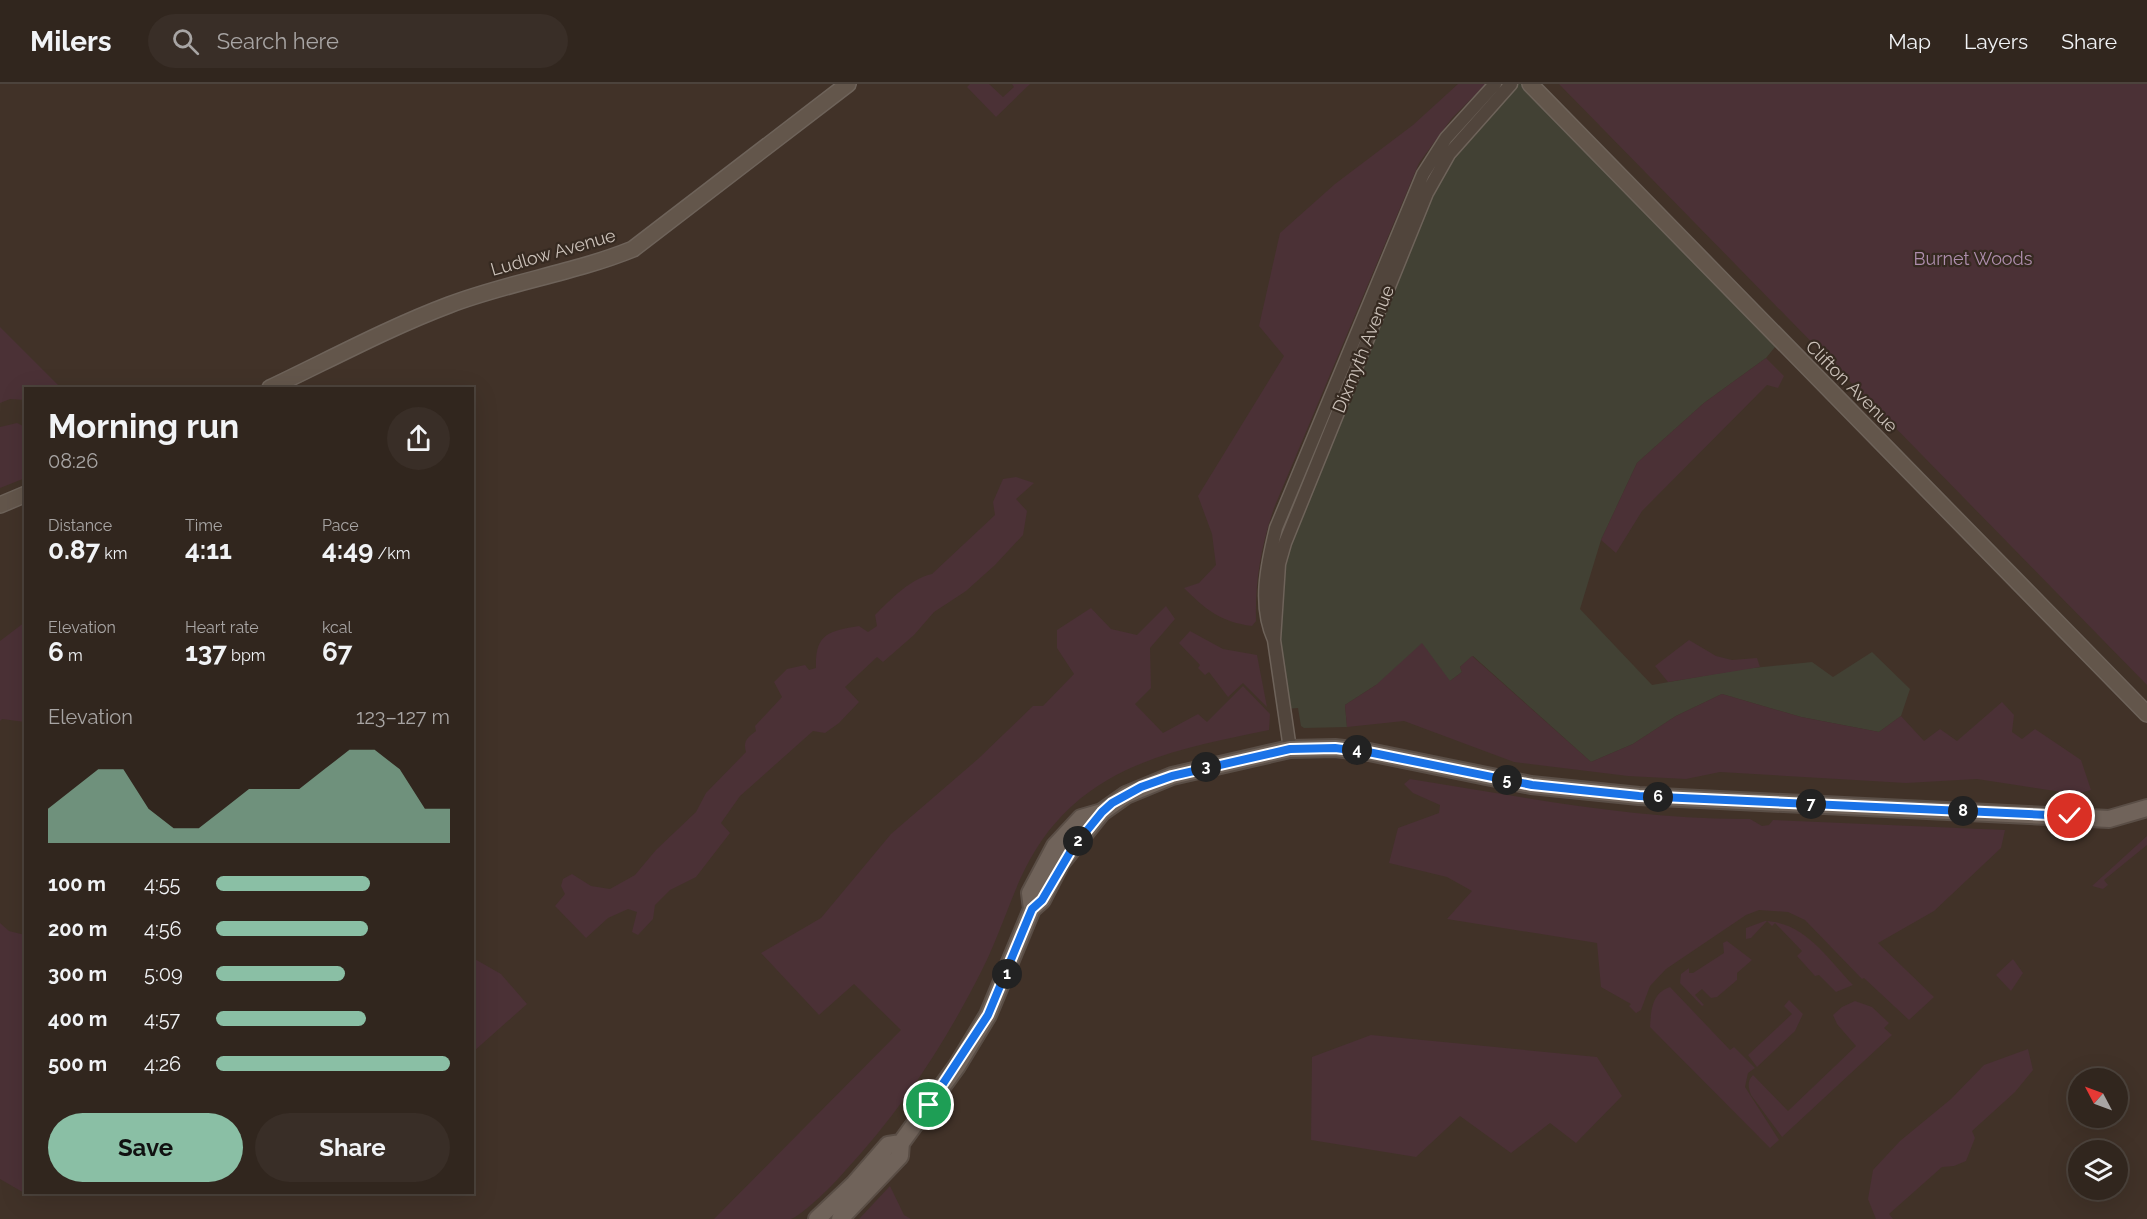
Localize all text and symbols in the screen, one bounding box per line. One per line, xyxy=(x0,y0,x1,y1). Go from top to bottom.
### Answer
search box xyxy=(148,14,568,68)
text: Milers xyxy=(30,25,112,58)
icon: search xyxy=(169,25,202,58)
text: Search here xyxy=(217,28,339,54)
text: Map xyxy=(1888,29,1931,54)
text: Layers xyxy=(1964,29,2028,54)
text: Share xyxy=(2061,29,2117,54)
street label: Ludlow Avenue xyxy=(488,224,618,280)
park label: Burnet Woods xyxy=(1914,248,2033,269)
street label: Dixmyth Avenue xyxy=(1328,282,1398,416)
street label: Clifton Avenue xyxy=(1802,336,1903,437)
text: Morning run xyxy=(48,407,239,446)
button: share xyxy=(387,407,450,470)
text: 08:26 xyxy=(48,449,98,473)
text: Distance xyxy=(48,516,112,535)
text: Time xyxy=(185,516,222,535)
text: Pace xyxy=(322,516,359,535)
text: 0.87 xyxy=(48,535,100,565)
text: 4:11 xyxy=(185,535,232,565)
text: 4:49 xyxy=(322,535,373,565)
text: km xyxy=(100,544,127,563)
text: /km xyxy=(373,544,410,563)
text: Elevation xyxy=(48,618,116,637)
text: Heart rate xyxy=(185,618,259,637)
text: kcal xyxy=(322,618,352,637)
text: 6 xyxy=(48,637,64,667)
text: 137 xyxy=(185,637,227,667)
text: 67 xyxy=(322,637,352,667)
text: m xyxy=(64,646,83,665)
text: bpm xyxy=(227,646,265,665)
text: Elevation xyxy=(48,705,133,729)
text: 123–127 m xyxy=(356,705,450,729)
pin: 4 xyxy=(1342,735,1372,765)
text: 4 xyxy=(1352,740,1362,759)
pin: 3 xyxy=(1191,752,1221,782)
text: 3 xyxy=(1202,757,1210,776)
pin: 5 xyxy=(1492,765,1522,795)
text: 5 xyxy=(1503,770,1511,789)
pin: 6 xyxy=(1643,782,1673,812)
text: 6 xyxy=(1653,787,1663,806)
pin: 7 xyxy=(1796,789,1826,819)
pin xyxy=(2044,790,2095,841)
text: 7 xyxy=(1807,794,1815,813)
pin: 8 xyxy=(1948,796,1978,826)
icon: check xyxy=(2053,799,2086,832)
text: 8 xyxy=(1958,801,1968,820)
pin: 2 xyxy=(1063,826,1093,856)
text: 2 xyxy=(1073,831,1083,850)
text: 100 m xyxy=(48,872,106,896)
text: 4:55 xyxy=(144,872,180,896)
text: 200 m xyxy=(48,917,107,941)
text: 4:56 xyxy=(144,917,182,941)
pin: 1 xyxy=(992,959,1022,989)
text: 300 m xyxy=(48,962,107,986)
text: 5:09 xyxy=(144,962,183,986)
text: 1 xyxy=(1003,964,1011,983)
text: 400 m xyxy=(48,1007,107,1031)
text: 4:57 xyxy=(144,1007,180,1031)
text: 500 m xyxy=(48,1052,107,1076)
text: 4:26 xyxy=(144,1052,181,1076)
north arrow xyxy=(2068,1068,2128,1128)
map controls xyxy=(2068,1068,2128,1200)
pin xyxy=(903,1079,954,1130)
icon: arrive xyxy=(912,1088,945,1121)
button: Save xyxy=(48,1113,243,1182)
button: Share xyxy=(255,1113,450,1182)
button: layers xyxy=(2068,1140,2128,1200)

